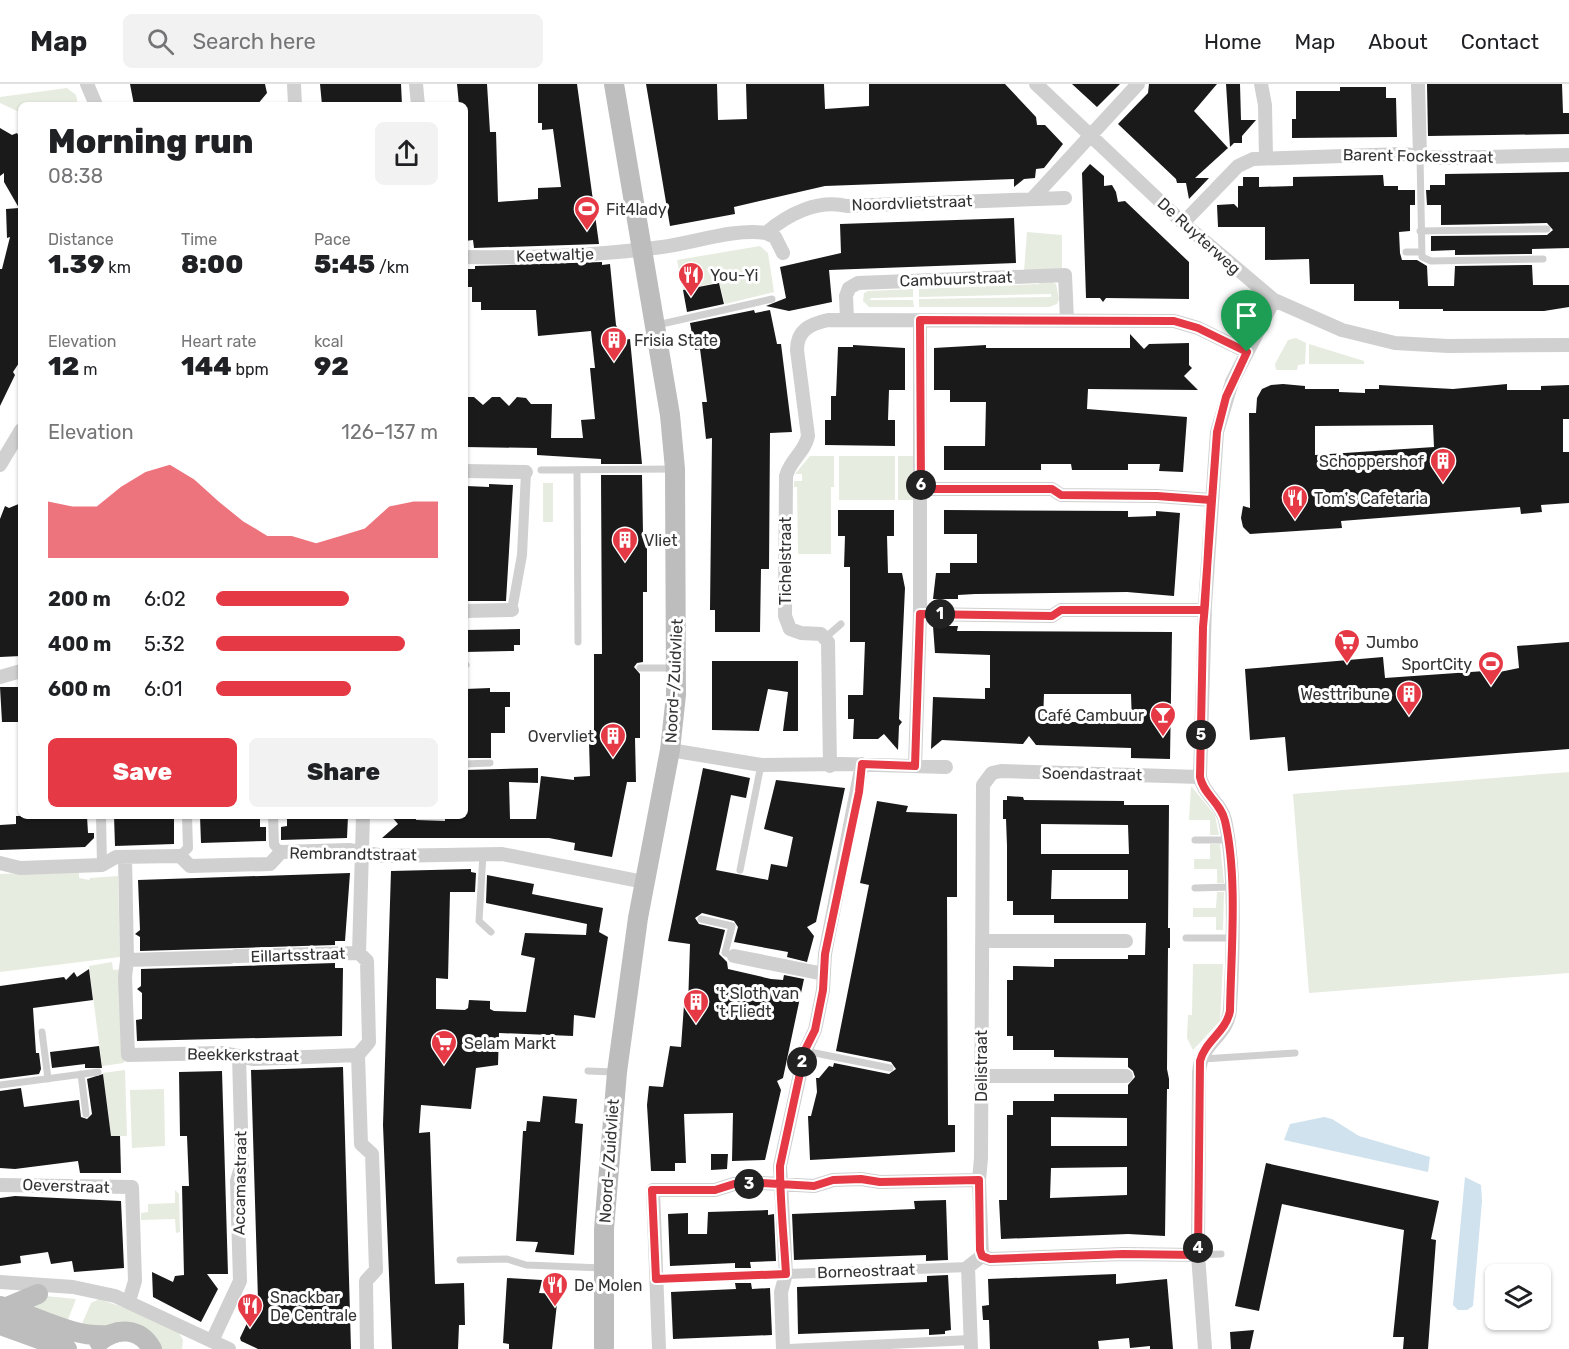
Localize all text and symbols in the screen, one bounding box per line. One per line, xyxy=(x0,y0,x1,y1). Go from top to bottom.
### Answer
search box xyxy=(123,14,543,68)
text: Map xyxy=(30,25,87,58)
icon: search xyxy=(144,25,177,58)
text: Search here xyxy=(192,28,316,55)
text: Home xyxy=(1204,29,1261,54)
text: Map xyxy=(1294,29,1335,54)
text: About xyxy=(1368,29,1428,54)
text: Contact xyxy=(1461,29,1539,54)
text: Morning run xyxy=(48,122,253,161)
button: share xyxy=(375,122,438,185)
street label: Barent Fockesstraat xyxy=(1343,145,1493,167)
text: 08:38 xyxy=(48,164,103,188)
street label: Noordvlietstraat xyxy=(851,191,973,215)
sports icon: Fit4lady xyxy=(572,194,602,232)
street label: De Ruyterweg xyxy=(1154,194,1244,278)
place label: Fit4lady xyxy=(606,200,667,219)
text: Distance xyxy=(48,230,114,249)
text: Time xyxy=(181,230,217,249)
text: Pace xyxy=(314,230,351,249)
street label: Keetwaltje xyxy=(516,244,594,266)
text: 1.39 xyxy=(48,249,104,280)
text: 8:00 xyxy=(181,249,243,280)
text: 5:45 xyxy=(314,249,375,280)
text: km xyxy=(104,258,131,277)
text: /km xyxy=(375,258,409,277)
restaurant icon: You-Yi xyxy=(676,260,706,298)
place label: You-Yi xyxy=(710,266,758,285)
street label: Cambuurstraat xyxy=(899,268,1013,290)
pin xyxy=(1221,290,1272,352)
icon: arrive xyxy=(1230,299,1263,332)
building icon: Frisia State xyxy=(599,325,629,363)
place label: Frisia State xyxy=(634,331,718,350)
text: Elevation xyxy=(48,332,117,351)
text: Heart rate xyxy=(181,332,256,351)
text: kcal xyxy=(314,332,343,351)
text: 12 xyxy=(48,351,79,382)
text: 144 xyxy=(181,351,232,382)
text: 92 xyxy=(314,351,349,382)
text: m xyxy=(79,360,97,379)
text: bpm xyxy=(232,360,269,379)
text: Elevation xyxy=(48,420,134,444)
text: 126–137 m xyxy=(341,420,438,444)
building icon: Schoppershof xyxy=(1428,446,1458,484)
place label: Schoppershof xyxy=(1319,452,1425,471)
pin: 6 xyxy=(906,470,936,500)
text: 6 xyxy=(916,475,926,494)
restaurant icon: Tom's Cafetaria xyxy=(1280,483,1310,521)
place label: Tom's Cafetaria xyxy=(1314,489,1428,508)
street label: Tichelstraat xyxy=(776,517,795,605)
building icon: Vliet xyxy=(610,525,640,563)
place label: Vliet xyxy=(644,531,677,550)
text: 200 m xyxy=(48,587,111,611)
text: 6:02 xyxy=(144,587,186,611)
pin: 1 xyxy=(925,599,955,629)
text: 1 xyxy=(936,604,944,623)
street label: Noord-/Zuidvliet xyxy=(661,618,687,744)
supermarket icon: Jumbo xyxy=(1332,627,1362,665)
text: 400 m xyxy=(48,632,111,656)
text: 5:32 xyxy=(144,632,185,656)
place label: Jumbo xyxy=(1366,633,1419,652)
sports icon: SportCity xyxy=(1476,649,1506,687)
place label: SportCity xyxy=(1401,655,1472,674)
text: 600 m xyxy=(48,677,111,701)
text: 6:01 xyxy=(144,677,182,701)
building icon: Westtribune xyxy=(1394,679,1424,717)
place label: Westtribune xyxy=(1300,685,1390,704)
bar icon: Café Cambuur xyxy=(1148,700,1178,738)
place label: Café Cambuur xyxy=(1037,706,1144,725)
pin: 5 xyxy=(1186,720,1216,750)
building icon: Overvliet xyxy=(598,721,628,759)
text: 5 xyxy=(1196,725,1206,744)
place label: Overvliet xyxy=(528,727,594,746)
button: Save xyxy=(48,738,237,807)
button: Share xyxy=(249,738,438,807)
street label: Soendastraat xyxy=(1042,764,1142,784)
street label: Rembrandtstraat xyxy=(289,843,417,865)
street label: Eillartsstraat xyxy=(250,944,346,966)
place label: 't Sloth van 't Fliedt xyxy=(716,984,799,1021)
building icon: 't Sloth van 't Fliedt xyxy=(681,987,711,1025)
supermarket icon: Selam Markt xyxy=(429,1028,459,1066)
street label: Delistraat xyxy=(972,1030,991,1102)
place label: Selam Markt xyxy=(464,1034,556,1053)
street label: Beekkerkstraat xyxy=(187,1045,299,1065)
pin: 2 xyxy=(787,1047,817,1077)
text: 2 xyxy=(797,1052,807,1071)
street label: Noord-/Zuidvliet xyxy=(595,1098,623,1224)
street label: Accamastraat xyxy=(230,1131,250,1235)
pin: 3 xyxy=(734,1169,764,1199)
text: 3 xyxy=(744,1174,754,1193)
street label: Oeverstraat xyxy=(22,1175,110,1197)
pin: 4 xyxy=(1183,1233,1213,1263)
text: 4 xyxy=(1193,1238,1203,1257)
street label: Borneostraat xyxy=(817,1260,915,1282)
map controls xyxy=(1485,1264,1551,1330)
button: layers xyxy=(1485,1264,1551,1330)
restaurant icon: De Molen xyxy=(540,1270,570,1308)
place label: De Molen xyxy=(574,1276,642,1295)
place label: Snackbar De Centrale xyxy=(270,1288,357,1325)
restaurant icon: Snackbar De Centrale xyxy=(235,1291,265,1329)

